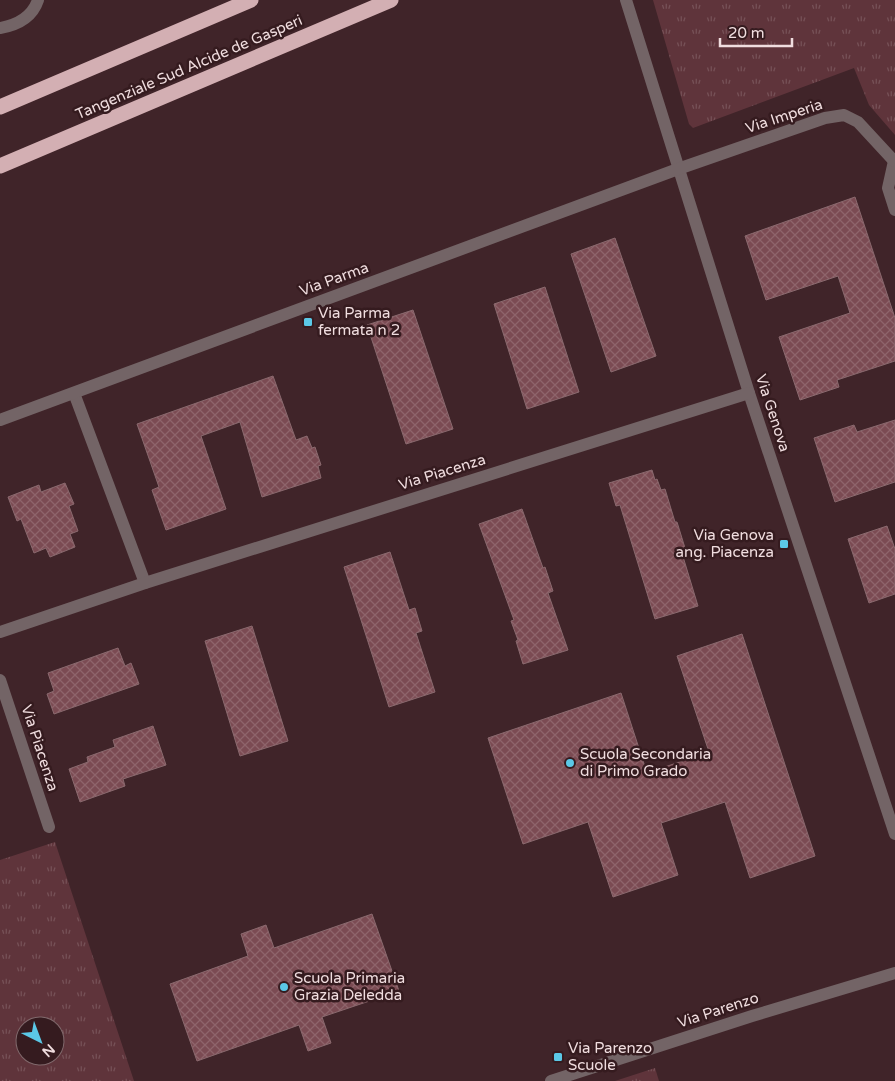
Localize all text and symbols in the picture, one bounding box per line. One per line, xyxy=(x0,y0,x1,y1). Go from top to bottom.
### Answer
street label: Tangenziale Sud Alcide de Gasperi xyxy=(73,11,305,123)
scale bar xyxy=(720,15,792,47)
text: 20 m xyxy=(728,24,765,42)
street label: Via Imperia xyxy=(743,95,825,137)
street label: Via Parma xyxy=(297,258,371,300)
place label: Via Parma fermata n 2 xyxy=(318,304,400,339)
marker: Via Parma fermata n 2 xyxy=(302,316,314,328)
street label: Via Genova xyxy=(752,372,794,454)
street label: Via Piacenza xyxy=(396,450,488,494)
place label: Via Genova ang. Piacenza xyxy=(676,526,774,561)
marker: Via Genova ang. Piacenza xyxy=(778,538,790,550)
street label: Via Piacenza xyxy=(18,702,62,794)
place label: Scuola Secondaria di Primo Grado xyxy=(580,745,711,780)
marker: Scuola Secondaria di Primo Grado xyxy=(564,757,576,769)
place label: Scuola Primaria Grazia Deledda xyxy=(294,969,405,1004)
marker: Scuola Primaria Grazia Deledda xyxy=(278,981,290,993)
street label: Via Parenzo xyxy=(675,988,761,1032)
north arrow xyxy=(15,1016,65,1066)
place label: Via Parenzo Scuole xyxy=(568,1039,652,1074)
text: N xyxy=(38,1040,58,1060)
marker: Via Parenzo Scuole xyxy=(552,1051,564,1063)

